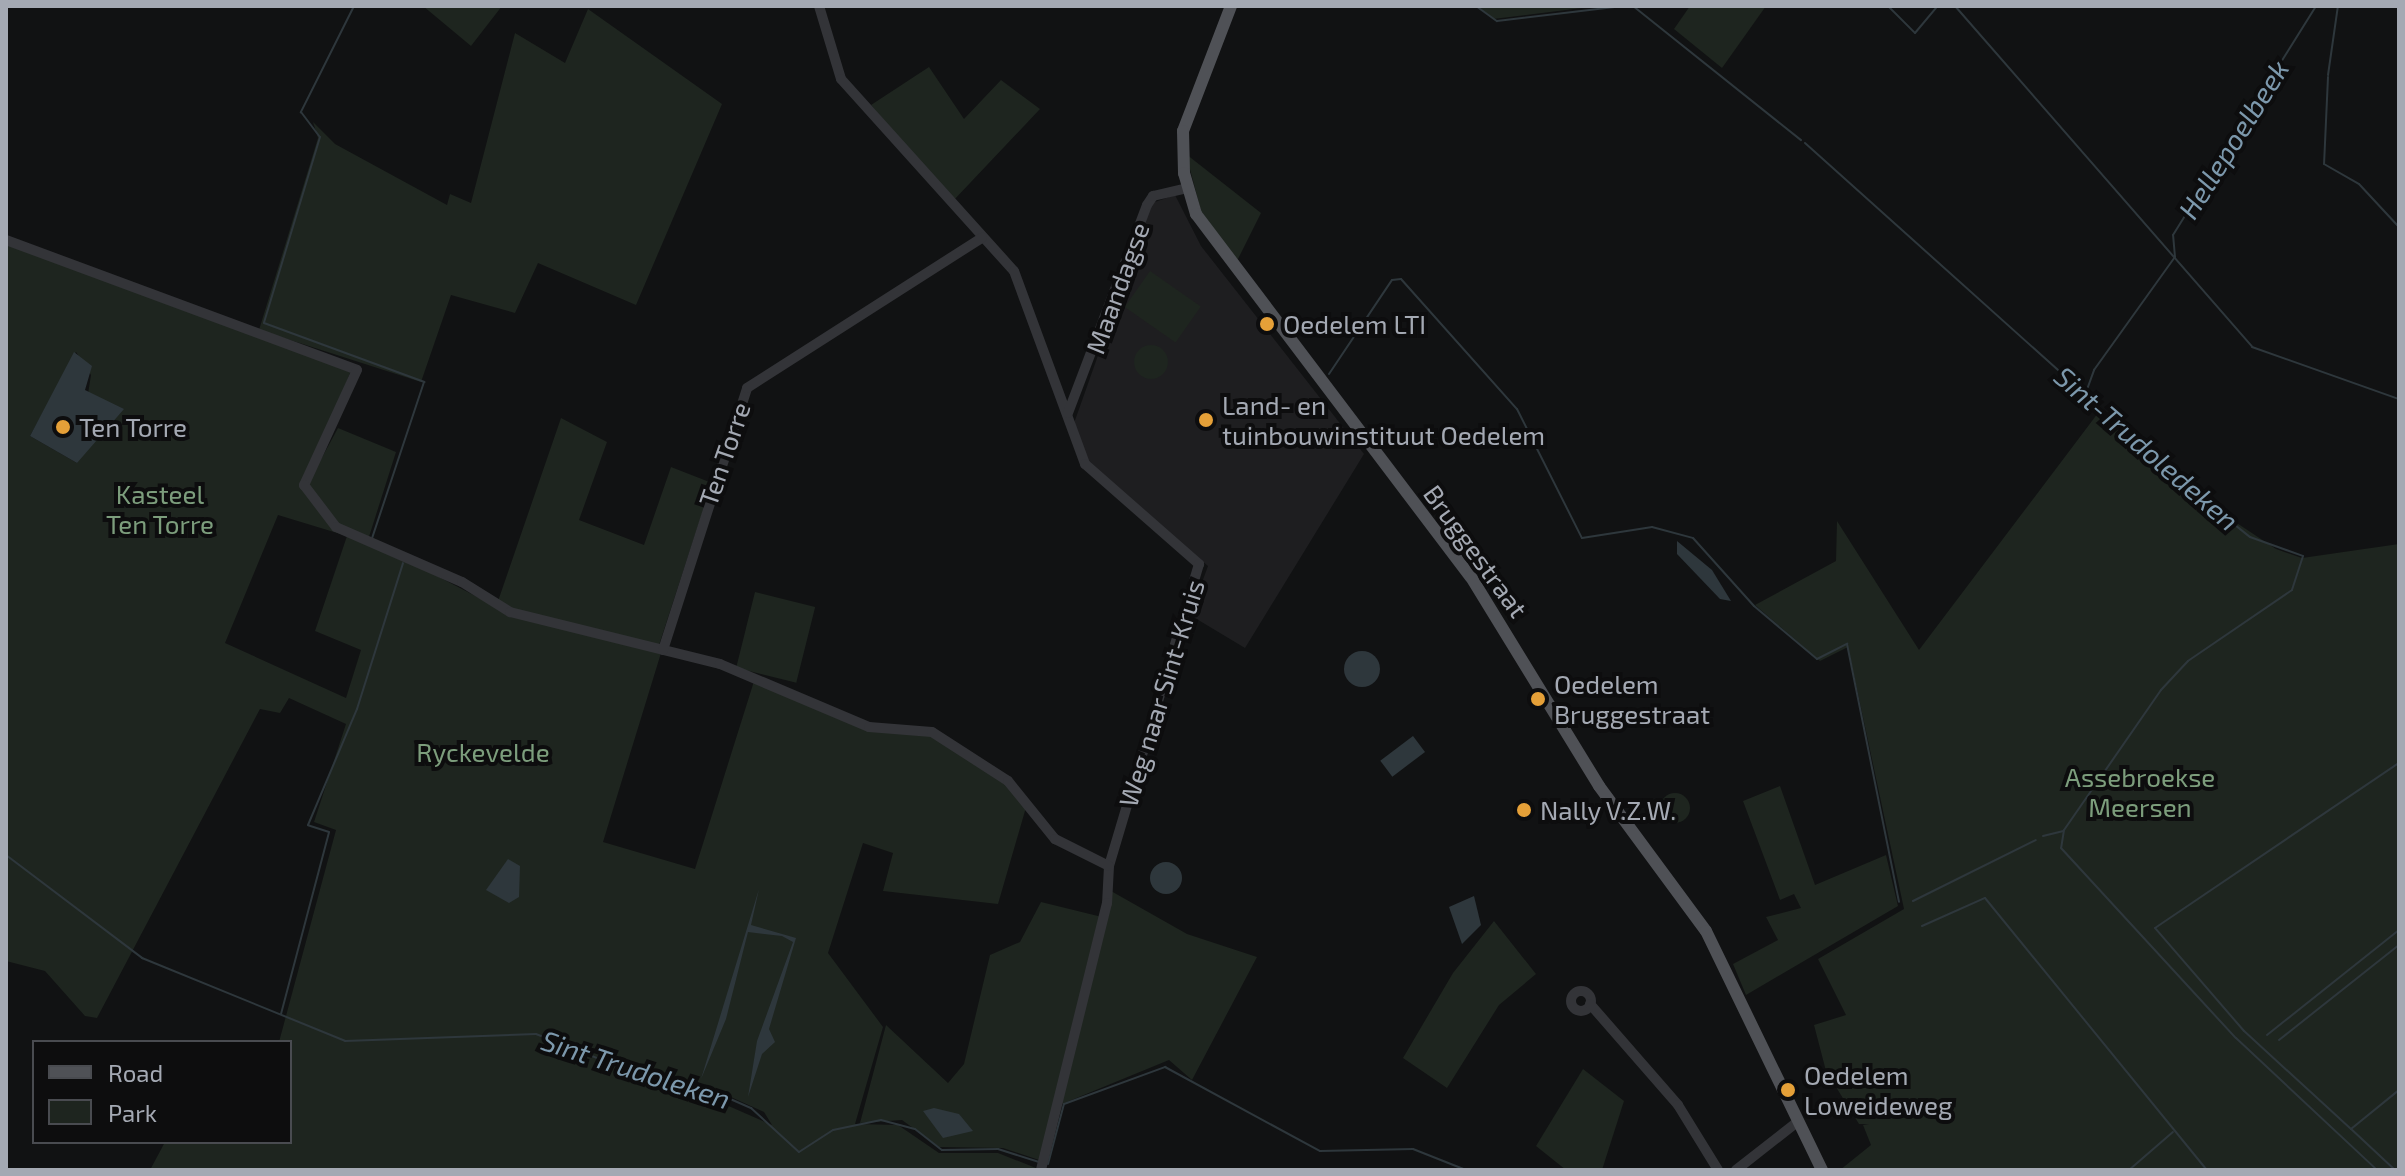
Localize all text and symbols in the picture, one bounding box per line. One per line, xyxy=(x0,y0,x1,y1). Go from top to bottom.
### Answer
water label: Hellepoelbeek xyxy=(2171,53,2295,225)
street label: Maandagse xyxy=(1079,218,1155,358)
place label: Oedelem LTI xyxy=(1283,308,1426,340)
marker: Oedelem LTI xyxy=(1258,315,1276,333)
water label: Sint-Trudoledeken xyxy=(2048,359,2246,537)
place label: Land- en tuinbouwinstituut Oedelem xyxy=(1222,389,1545,450)
street label: Ten Torre xyxy=(692,398,756,510)
place label: Ten Torre xyxy=(79,411,187,443)
marker: Land- en tuinbouwinstituut Oedelem xyxy=(1197,411,1215,429)
marker: Ten Torre xyxy=(54,418,72,436)
park label: Kasteel Ten Torre xyxy=(106,478,214,540)
street label: Bruggestraat xyxy=(1417,479,1535,623)
street label: Weg naar Sint-Kruis xyxy=(1112,575,1210,811)
place label: Oedelem Bruggestraat xyxy=(1554,668,1710,730)
marker: Oedelem Bruggestraat xyxy=(1529,690,1547,708)
park label: Ryckevelde xyxy=(416,736,550,768)
park label: Assebroekse Meersen xyxy=(2065,761,2215,822)
place label: Nally V.Z.W. xyxy=(1540,794,1677,826)
marker: Nally V.Z.W. xyxy=(1515,801,1533,819)
water label: Sint Trudoleken xyxy=(537,1023,735,1115)
legend xyxy=(32,1040,292,1144)
text: Road xyxy=(108,1058,163,1087)
place label: Oedelem Loweideweg xyxy=(1804,1059,1952,1120)
marker: Oedelem Loweideweg xyxy=(1779,1081,1797,1099)
text: Park xyxy=(108,1098,157,1127)

